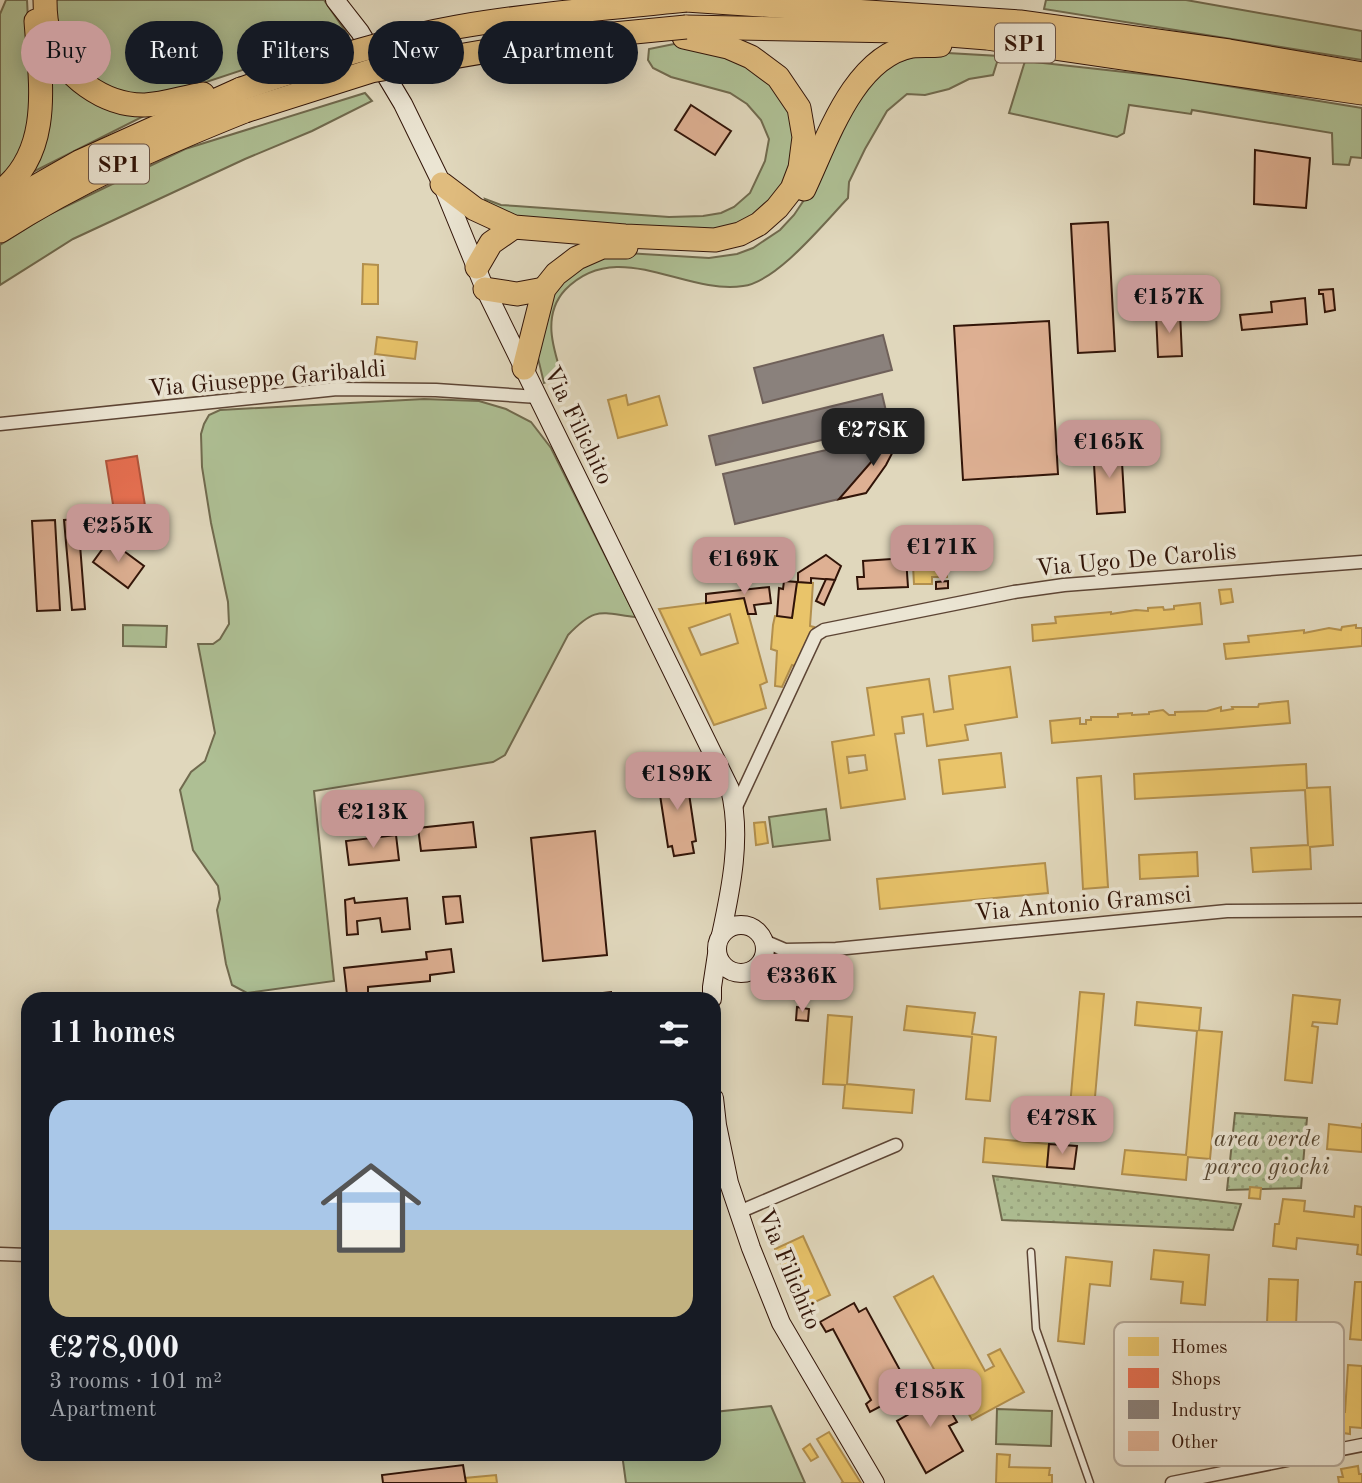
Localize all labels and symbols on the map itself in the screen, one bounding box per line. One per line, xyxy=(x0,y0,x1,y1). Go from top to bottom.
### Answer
road number: SP1 xyxy=(995,24,1055,62)
road number: SP1 xyxy=(89,144,149,183)
pin: €157K xyxy=(1120,276,1218,335)
street label: Via Giuseppe Garibaldi xyxy=(147,358,387,402)
street label: Via Filichito xyxy=(538,363,616,489)
pin: €278K xyxy=(824,408,922,468)
pin: €165K xyxy=(1060,420,1158,480)
pin: €255K xyxy=(69,504,167,564)
pin: €171K xyxy=(893,526,991,585)
pin: €169K xyxy=(695,538,793,597)
street label: Via Ugo De Carolis xyxy=(1035,540,1237,582)
pin: €189K xyxy=(628,752,726,812)
pin: €213K xyxy=(324,790,422,850)
street label: Via Antonio Gramsci xyxy=(974,884,1193,926)
pin: €336K xyxy=(753,954,851,1014)
pin: €478K xyxy=(1013,1096,1111,1156)
park label: area verde parco giochi xyxy=(1202,1128,1330,1180)
street label: Via Filichito xyxy=(752,1206,824,1334)
legend xyxy=(1114,1322,1344,1466)
text: Homes xyxy=(1171,1339,1227,1358)
pin: €185K xyxy=(881,1370,979,1429)
text: Shops xyxy=(1171,1371,1221,1390)
text: Industry xyxy=(1171,1402,1242,1421)
text: Other xyxy=(1171,1434,1218,1453)

